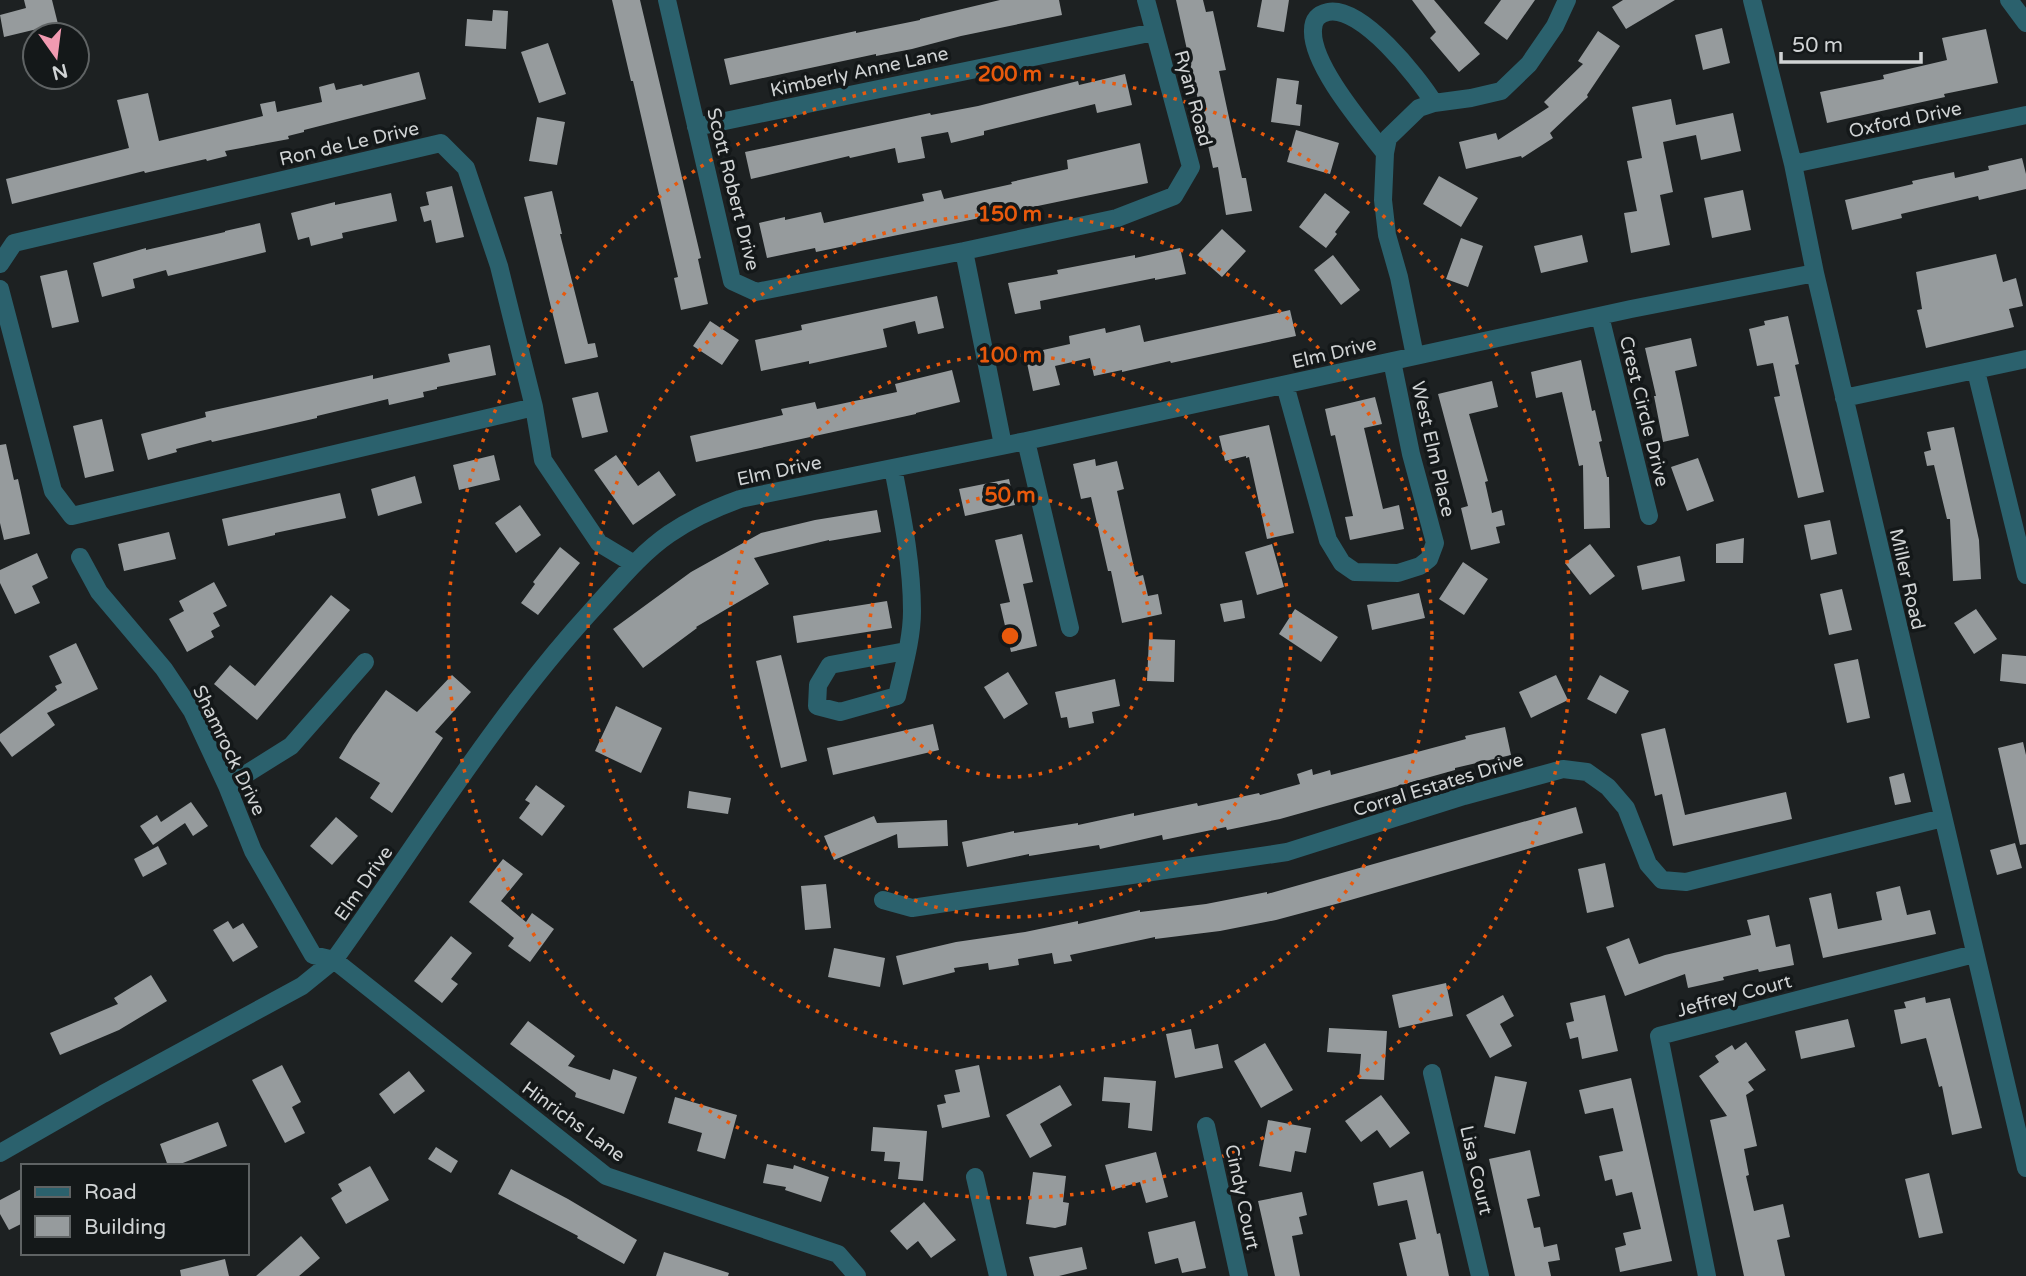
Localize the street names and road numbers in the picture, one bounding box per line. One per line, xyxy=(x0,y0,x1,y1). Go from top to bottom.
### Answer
street label: Kimberly Anne Lane xyxy=(768,42,950,102)
street label: Ryan Road xyxy=(1170,48,1216,149)
street label: Oxford Drive xyxy=(1847,97,1964,143)
street label: Scott Robert Drive xyxy=(702,106,764,273)
street label: Ron de Le Drive xyxy=(277,117,421,171)
street label: Elm Drive xyxy=(1290,333,1379,373)
street label: Crest Circle Drive xyxy=(1615,334,1673,489)
street label: West Elm Place xyxy=(1407,379,1459,519)
street label: Elm Drive xyxy=(735,451,824,491)
street label: Miller Road xyxy=(1885,527,1929,632)
street label: Shamrock Drive xyxy=(188,682,270,819)
street label: Corral Estates Drive xyxy=(1351,749,1526,821)
street label: Elm Drive xyxy=(330,842,398,925)
street label: Jeffrey Court xyxy=(1675,970,1794,1022)
street label: Hinrichs Lane xyxy=(518,1077,629,1167)
street label: Lisa Court xyxy=(1455,1123,1497,1217)
street label: Cindy Court xyxy=(1220,1142,1264,1252)

